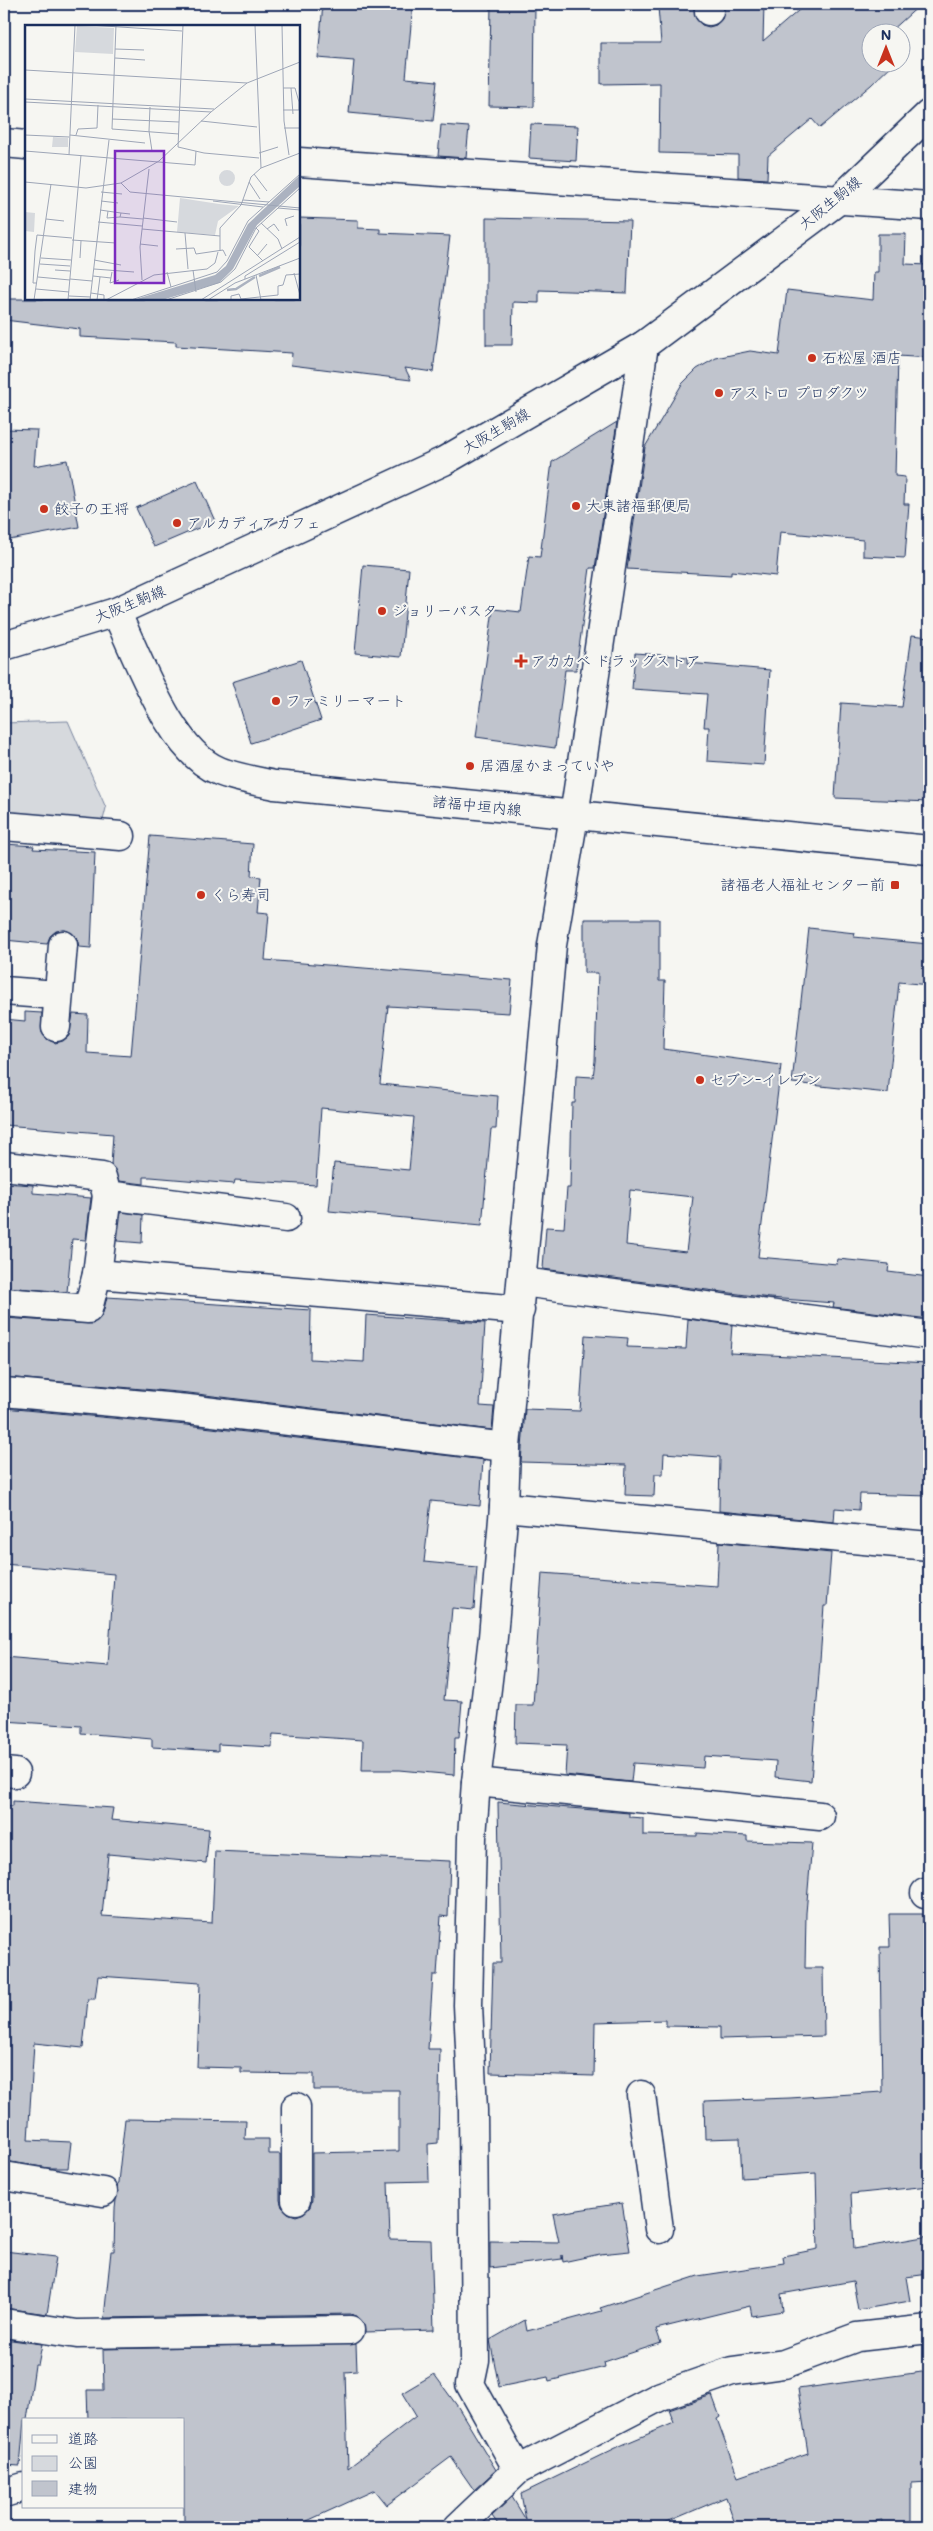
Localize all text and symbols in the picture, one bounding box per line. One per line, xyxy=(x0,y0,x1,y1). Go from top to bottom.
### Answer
north arrow xyxy=(860,22,910,72)
inset map xyxy=(25,25,300,300)
text: N xyxy=(881,25,891,44)
street label: 大阪生駒線 xyxy=(794,171,865,234)
place label: 石松屋 酒店 xyxy=(822,347,902,367)
marker: 石松屋 酒店 xyxy=(806,352,818,364)
place label: アストロ プロダクツ xyxy=(729,382,869,402)
marker: アストロ プロダクツ xyxy=(713,387,725,399)
street label: 大阪生駒線 xyxy=(458,403,533,458)
place label: 大東諸福郵便局 xyxy=(586,495,691,515)
place label: 餃子の王将 xyxy=(54,498,129,518)
marker: 大東諸福郵便局 xyxy=(570,500,582,512)
marker: 餃子の王将 xyxy=(38,503,50,515)
place label: アルカディアカフェ xyxy=(187,512,321,532)
marker: アルカディアカフェ xyxy=(171,517,183,529)
street label: 大阪生駒線 xyxy=(91,580,168,626)
place label: ジョリーパスタ xyxy=(392,600,497,620)
marker: ジョリーパスタ xyxy=(376,605,388,617)
place label: アカカベ ドラッグストア xyxy=(531,650,701,670)
marker: アカカベ ドラッグストア xyxy=(515,655,527,667)
place label: ファミリーマート xyxy=(286,690,406,710)
marker: ファミリーマート xyxy=(270,695,282,707)
place label: 居酒屋かまっていや xyxy=(480,755,615,775)
marker: 居酒屋かまっていや xyxy=(464,760,476,772)
street label: 諸福中垣内線 xyxy=(431,790,523,820)
place label: 諸福老人福祉センター前 xyxy=(721,874,885,894)
marker: 諸福老人福祉センター前 xyxy=(889,879,901,891)
place label: くら寿司 xyxy=(211,884,271,904)
marker: くら寿司 xyxy=(195,889,207,901)
place label: セブン-イレブン xyxy=(710,1069,821,1089)
marker: セブン-イレブン xyxy=(694,1074,706,1086)
legend xyxy=(22,2418,185,2508)
text: 道路 xyxy=(68,2428,98,2448)
text: 公園 xyxy=(68,2452,98,2472)
text: 建物 xyxy=(68,2478,98,2498)

